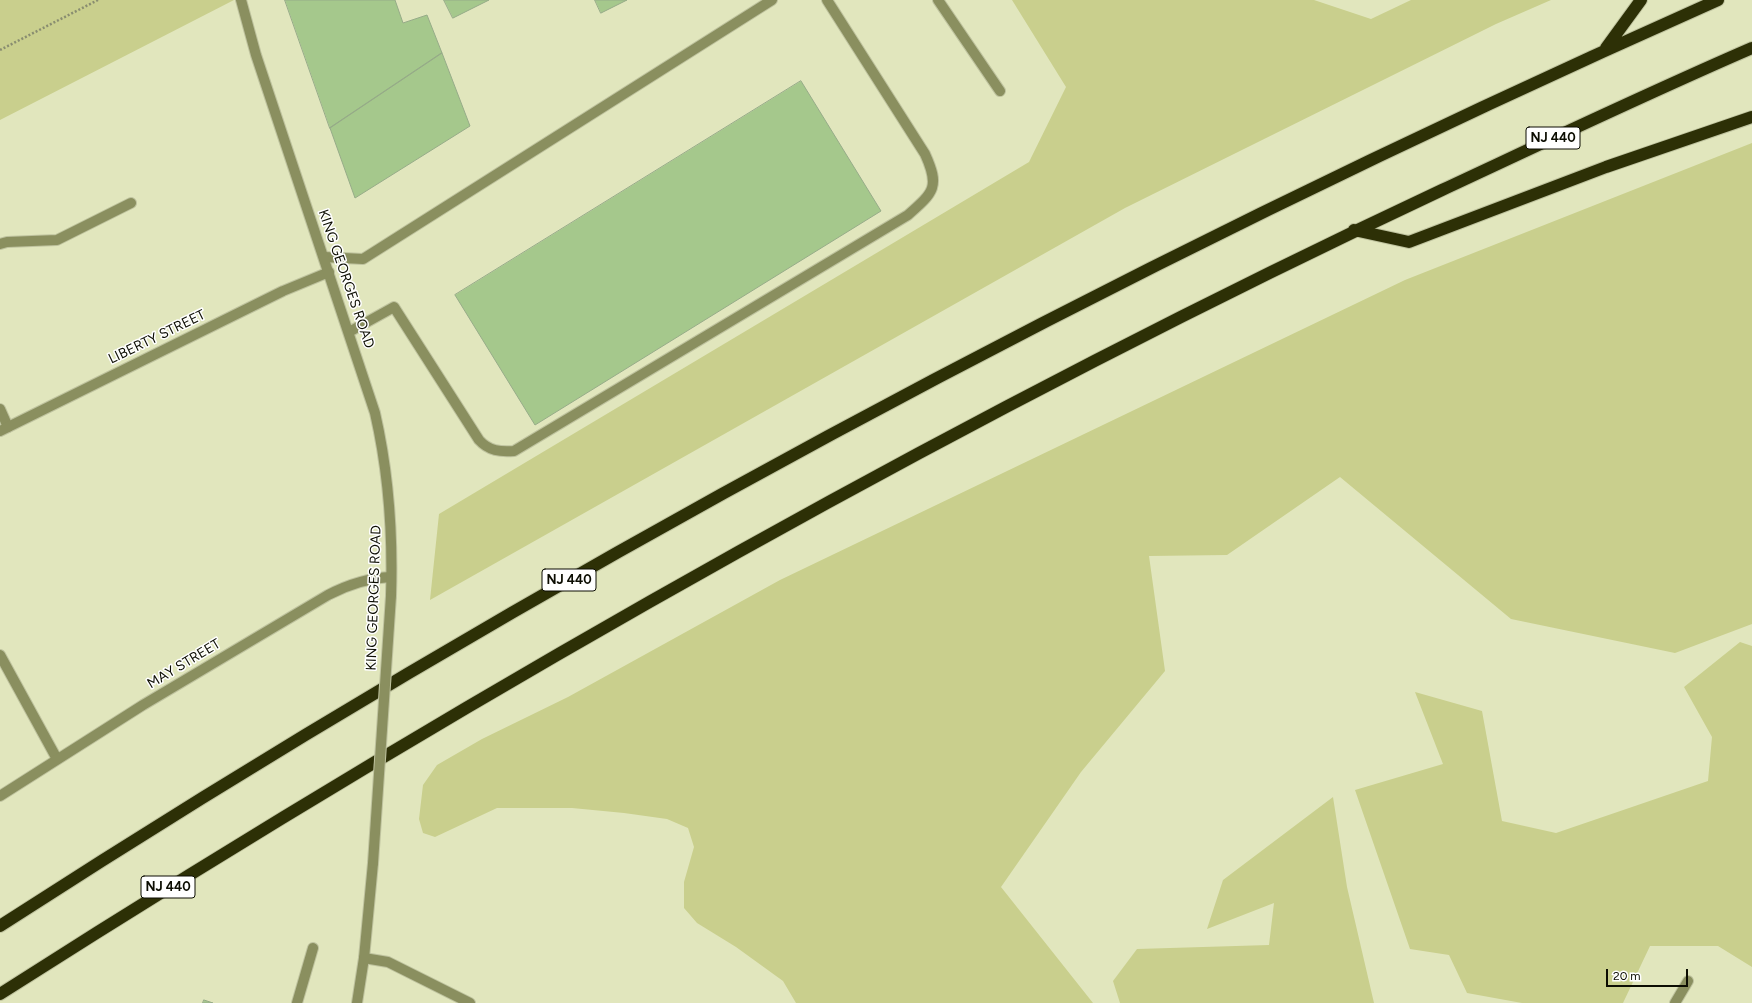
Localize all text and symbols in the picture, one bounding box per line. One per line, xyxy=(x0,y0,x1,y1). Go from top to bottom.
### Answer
road number: NJ 440 xyxy=(1526,127,1580,149)
street label: KING GEORGES ROAD xyxy=(314,207,378,351)
street label: LIBERTY STREET xyxy=(106,306,208,368)
street label: KING GEORGES ROAD xyxy=(363,525,385,671)
road number: NJ 440 xyxy=(542,569,596,591)
street label: MAY STREET xyxy=(144,636,224,692)
road number: NJ 440 xyxy=(141,876,195,898)
scale bar xyxy=(1608,961,1690,987)
text: 20 m xyxy=(1613,969,1641,983)

